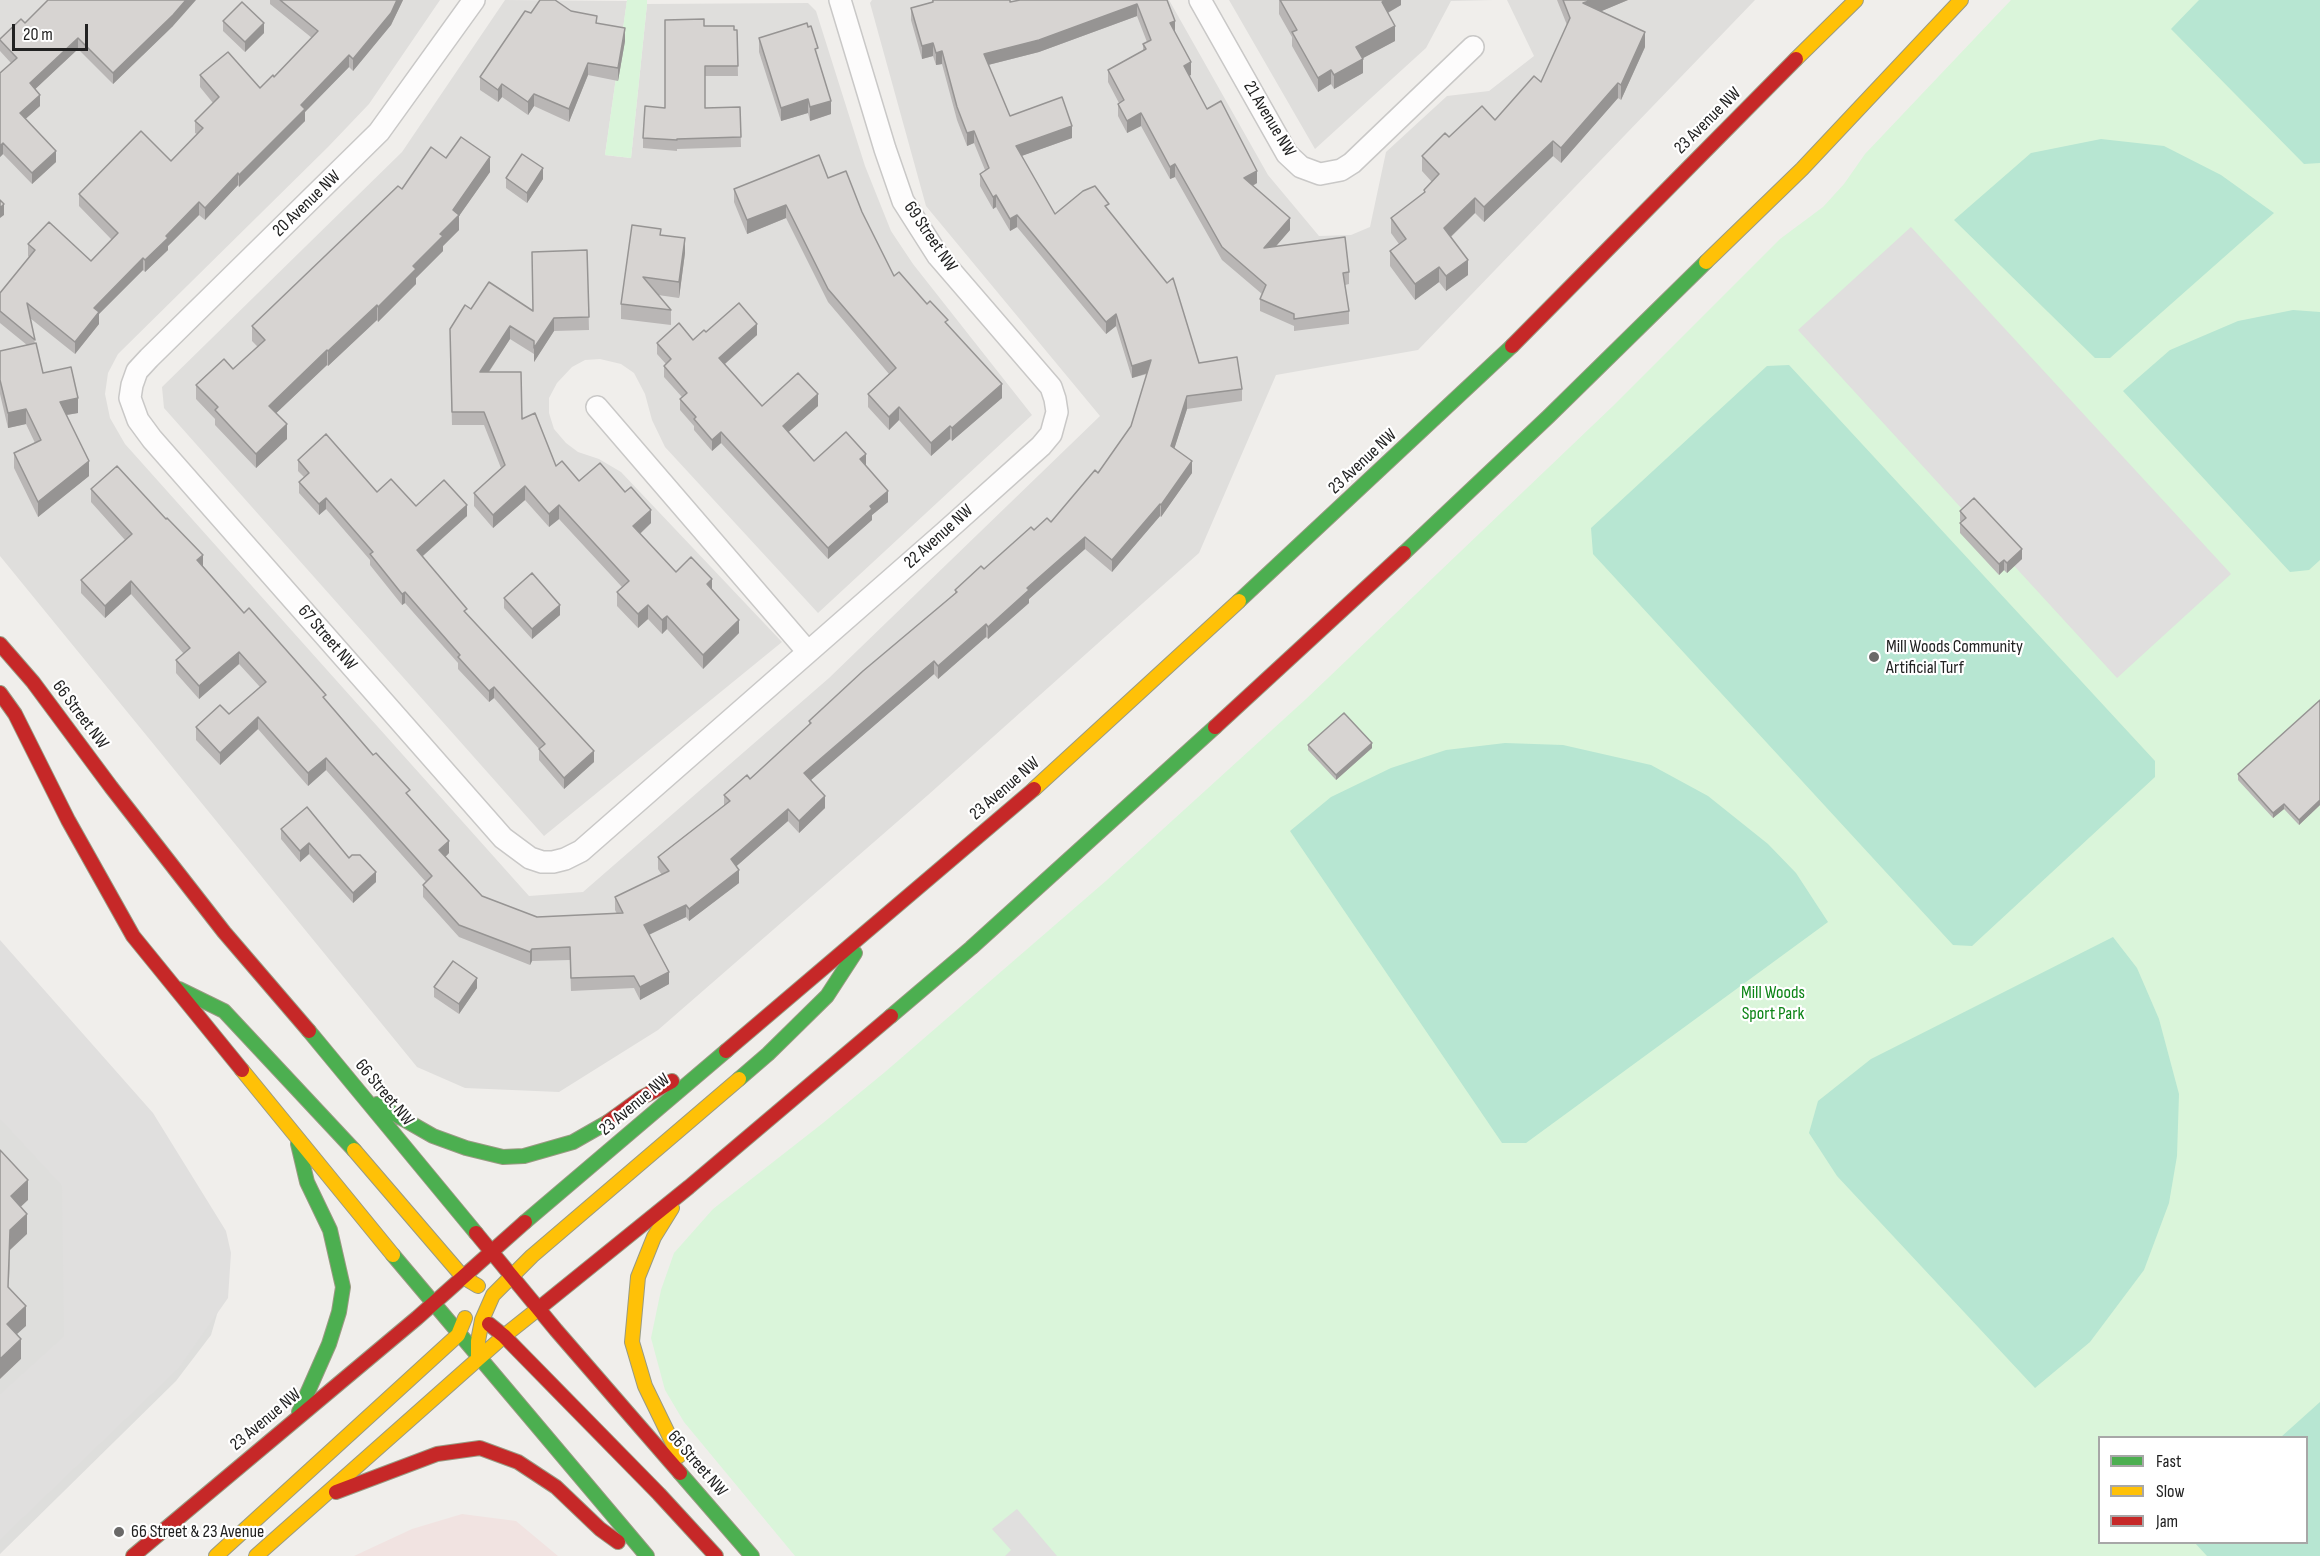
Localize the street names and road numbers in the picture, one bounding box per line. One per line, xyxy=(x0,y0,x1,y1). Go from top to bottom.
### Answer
street label: 21 Avenue NW xyxy=(1238,77,1300,161)
street label: 23 Avenue NW xyxy=(1670,83,1746,159)
street label: 20 Avenue NW xyxy=(269,166,345,242)
street label: 69 Street NW xyxy=(899,198,961,276)
street label: 23 Avenue NW xyxy=(1324,425,1402,499)
street label: 22 Avenue NW xyxy=(900,500,978,574)
street label: 67 Street NW xyxy=(293,601,361,675)
street label: 66 Street NW xyxy=(47,676,113,754)
street label: 23 Avenue NW xyxy=(966,753,1044,825)
street label: 66 Street NW xyxy=(350,1055,418,1131)
street label: 23 Avenue NW xyxy=(595,1069,675,1141)
street label: 23 Avenue NW xyxy=(226,1384,306,1456)
street label: 66 Street NW xyxy=(662,1427,732,1501)

